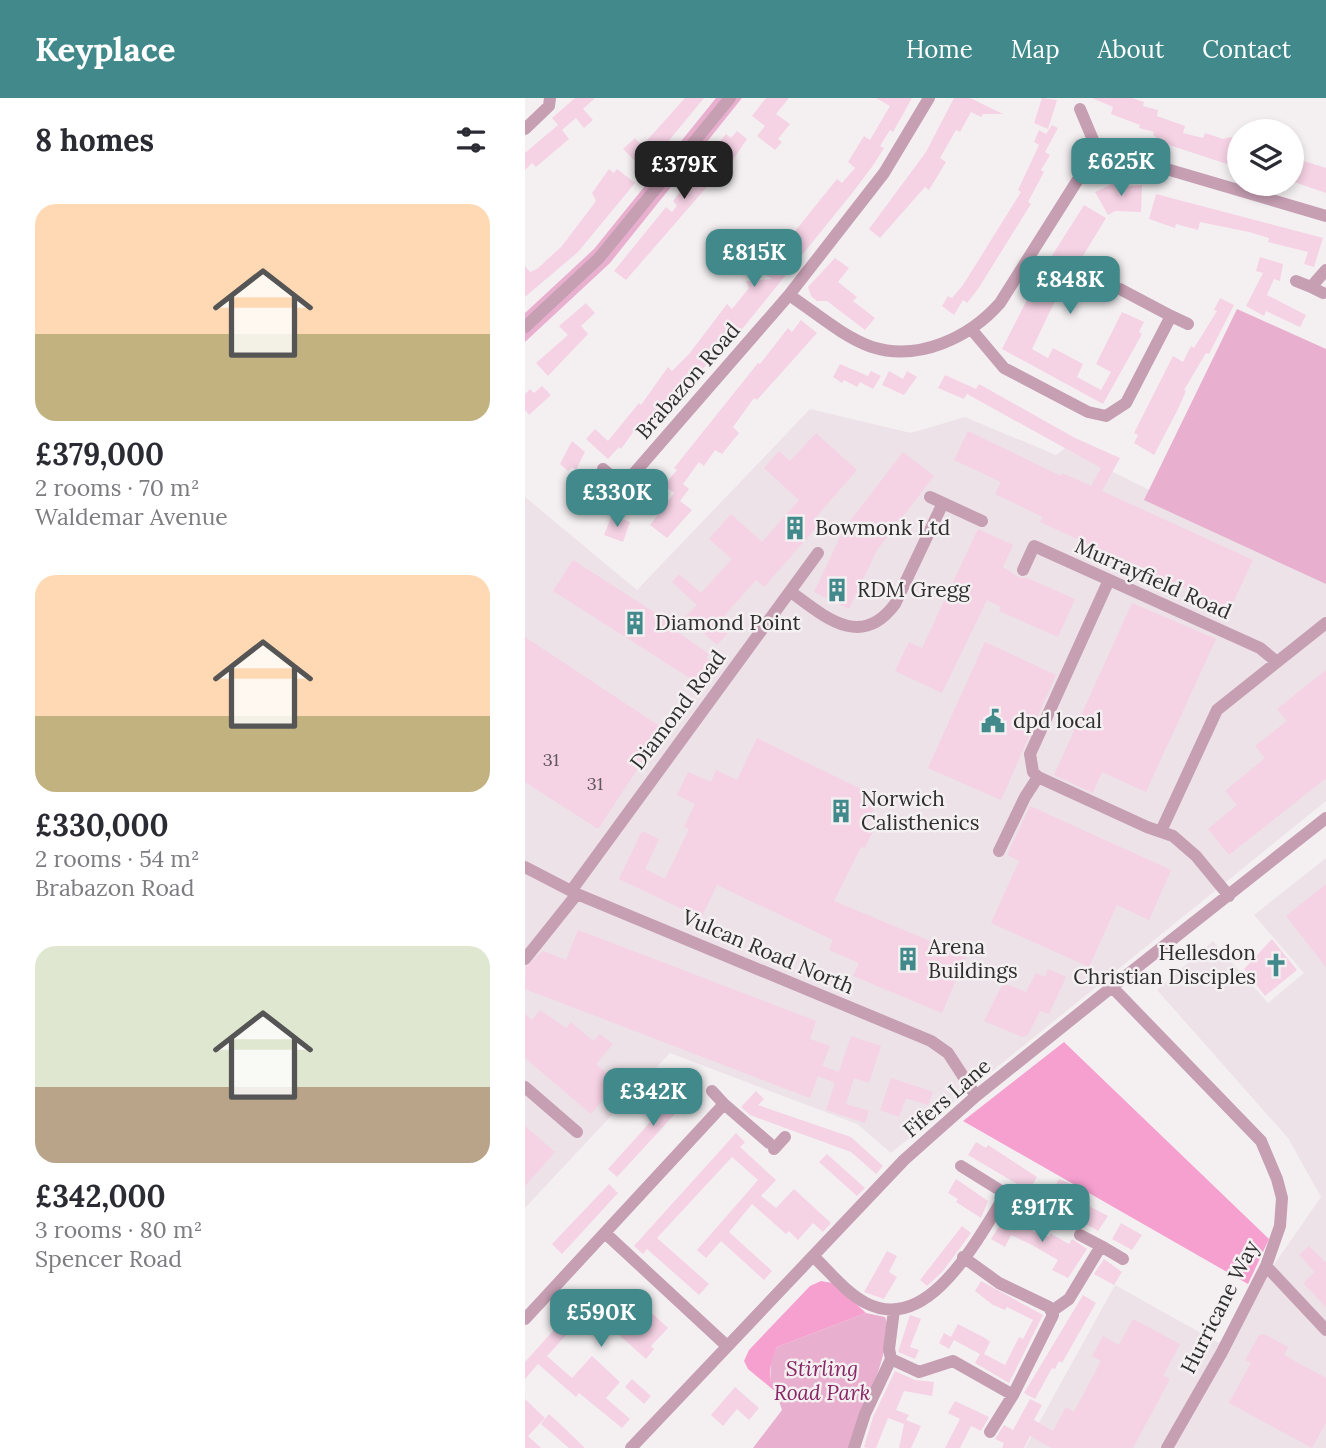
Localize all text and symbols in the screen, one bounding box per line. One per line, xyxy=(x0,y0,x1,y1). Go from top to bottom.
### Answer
text: Keyplace xyxy=(35,28,176,70)
text: Home xyxy=(906,34,973,65)
text: Map xyxy=(1011,34,1060,65)
text: About xyxy=(1098,34,1164,65)
text: Contact xyxy=(1202,34,1291,65)
map controls xyxy=(1227,119,1304,196)
button: layers xyxy=(1227,119,1304,196)
text: 8 homes xyxy=(35,121,154,159)
icon: filters xyxy=(452,121,490,159)
pin: £625K xyxy=(1072,139,1170,198)
pin: £379K xyxy=(635,141,733,201)
text: £625K xyxy=(1087,146,1155,175)
text: £379K xyxy=(651,149,717,178)
pin: £815K xyxy=(705,230,803,289)
text: £815K xyxy=(722,237,786,266)
icon: home xyxy=(200,250,326,376)
pin: £848K xyxy=(1021,256,1119,316)
text: £848K xyxy=(1036,264,1104,293)
street label: Brabazon Road xyxy=(630,317,746,444)
text: £379,000 xyxy=(35,435,164,473)
pin: £330K xyxy=(568,470,666,529)
text: 2 rooms · 70 m² xyxy=(35,473,200,502)
text: £330K xyxy=(582,477,652,506)
text: Waldemar Avenue xyxy=(35,502,228,531)
building icon: Bowmonk Ltd xyxy=(781,514,809,542)
place label: Bowmonk Ltd xyxy=(815,514,950,541)
street label: Murrayfield Road xyxy=(1071,532,1236,625)
building icon: RDM Gregg xyxy=(823,576,851,604)
place label: RDM Gregg xyxy=(857,576,970,603)
building icon: Diamond Point xyxy=(621,609,649,637)
place label: Diamond Point xyxy=(655,609,802,636)
icon: home xyxy=(200,621,326,747)
street label: Diamond Road xyxy=(624,644,731,775)
public building icon: dpd local xyxy=(979,707,1007,735)
place label: dpd local xyxy=(1013,707,1102,734)
house number: 31 xyxy=(543,748,559,771)
house number: 31 xyxy=(587,772,603,795)
place label: Norwich Calisthenics xyxy=(861,785,979,836)
building icon: Norwich Calisthenics xyxy=(827,797,855,825)
text: £330,000 xyxy=(35,806,169,844)
text: 2 rooms · 54 m² xyxy=(35,844,200,873)
text: Brabazon Road xyxy=(35,873,194,902)
street label: Vulcan Road North xyxy=(677,903,858,1000)
place label: Arena Buildings xyxy=(927,933,1018,984)
place label: Hellesdon Christian Disciples xyxy=(1073,939,1256,990)
building icon: Arena Buildings xyxy=(894,945,922,973)
church icon: Hellesdon Christian Disciples xyxy=(1262,951,1290,979)
icon: home xyxy=(200,992,326,1118)
street label: Fifers Lane xyxy=(897,1052,996,1143)
pin: £342K xyxy=(604,1068,702,1128)
text: £342K xyxy=(619,1076,687,1105)
text: £342,000 xyxy=(35,1177,166,1215)
pin: £917K xyxy=(993,1184,1091,1244)
text: £917K xyxy=(1011,1192,1073,1221)
text: 3 rooms · 80 m² xyxy=(35,1215,202,1244)
street label: Hurricane Way xyxy=(1174,1236,1265,1378)
text: Spencer Road xyxy=(35,1244,182,1273)
pin: £590K xyxy=(552,1290,650,1349)
text: £590K xyxy=(566,1297,636,1326)
park label: Stirling Road Park xyxy=(774,1355,870,1406)

